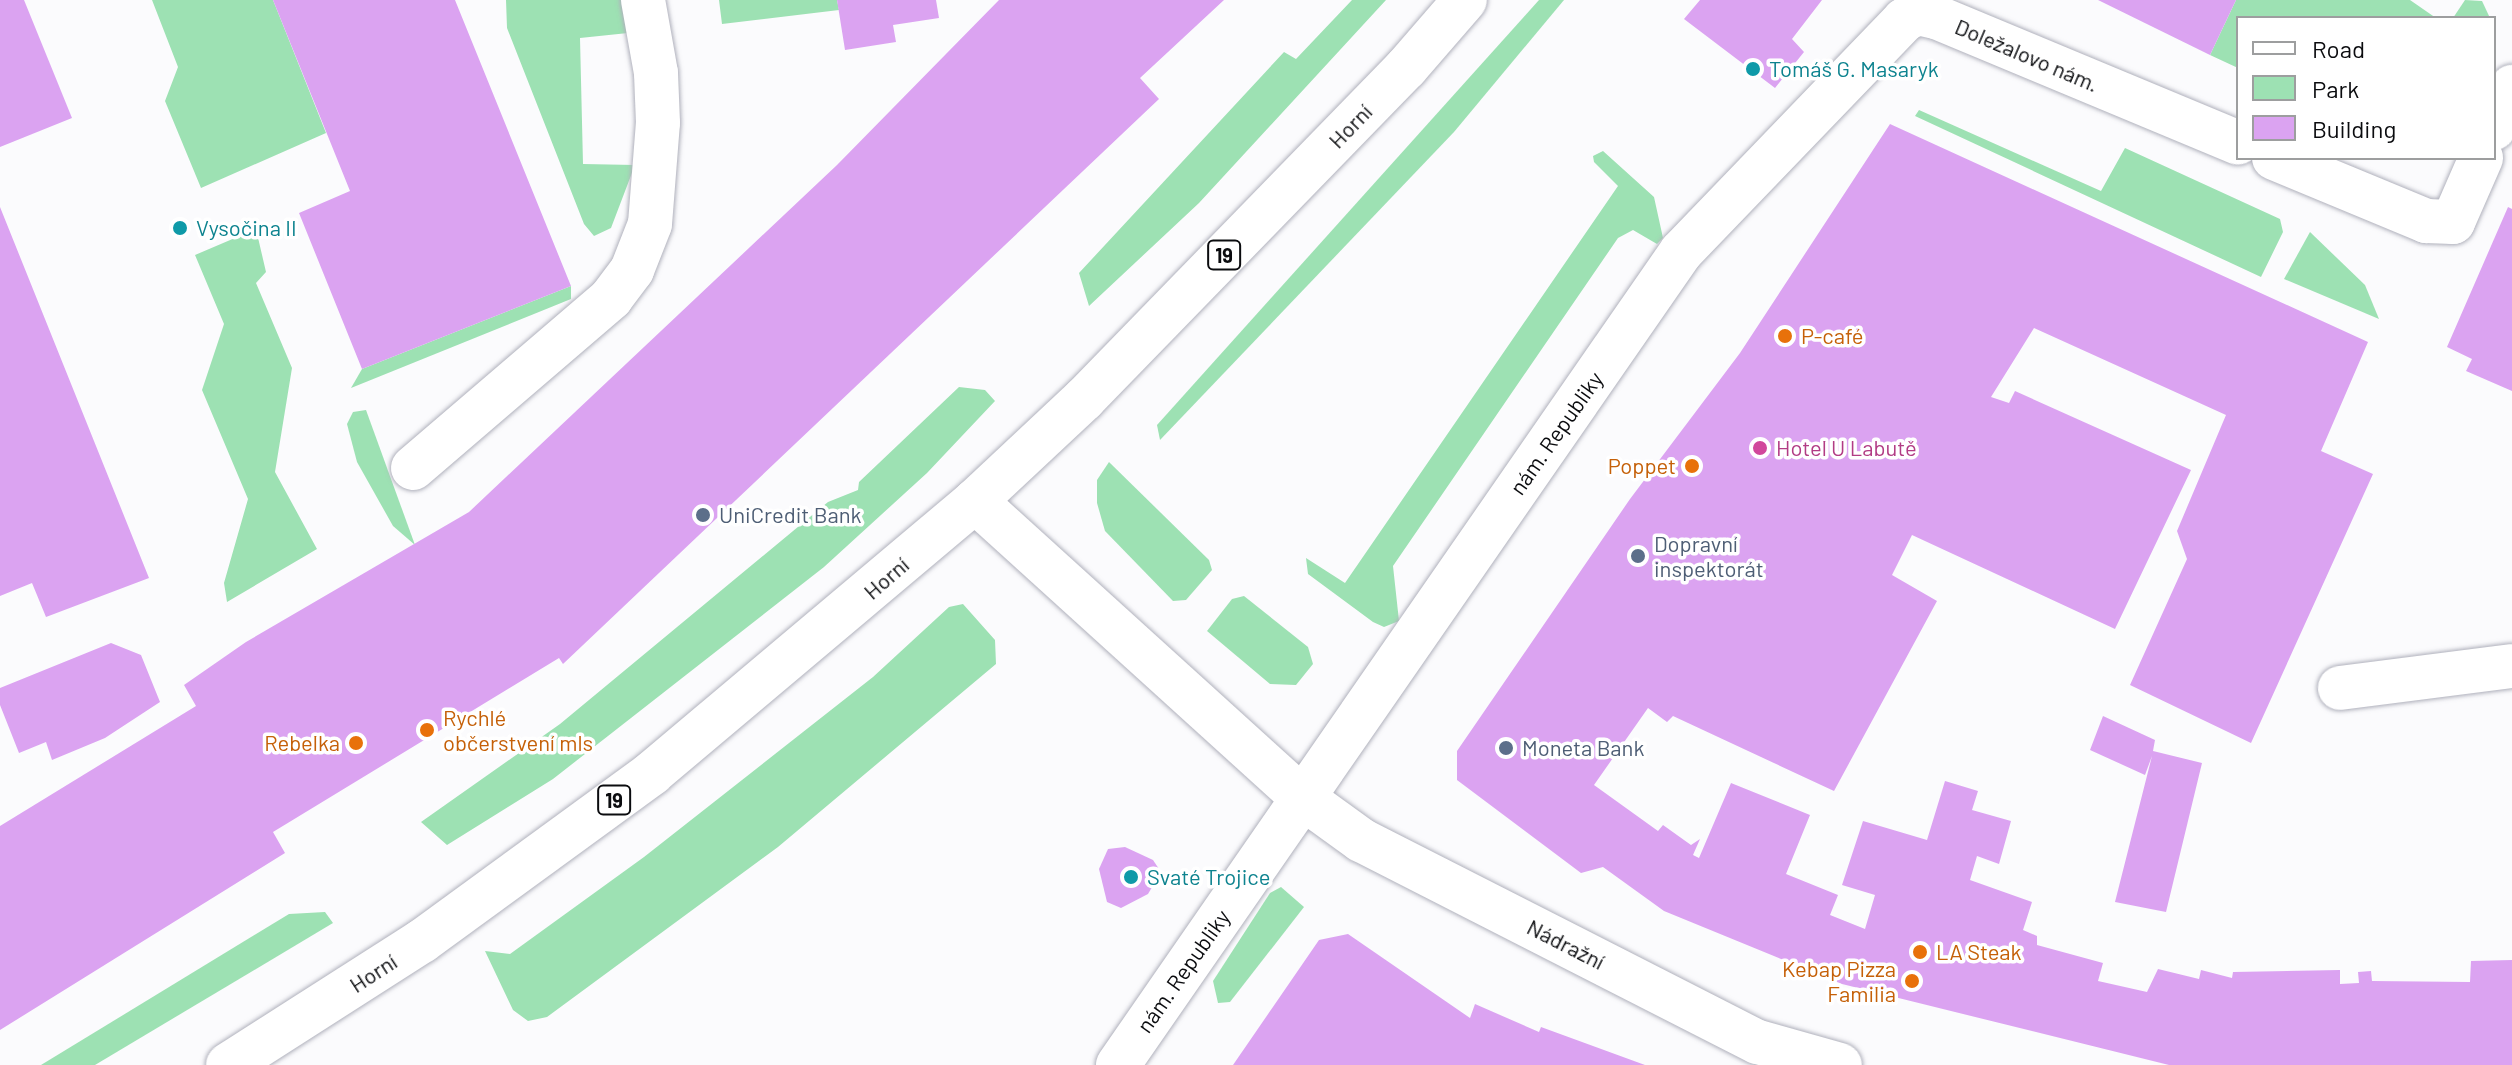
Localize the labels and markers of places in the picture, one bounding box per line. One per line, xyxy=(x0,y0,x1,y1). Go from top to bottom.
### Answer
place label: Tomáš G. Masaryk xyxy=(1769,56,1939,82)
marker: Tomáš G. Masaryk xyxy=(1744,60,1762,78)
place label: Vysočina II xyxy=(196,215,297,241)
marker: Vysočina II xyxy=(171,219,189,237)
place label: P-café xyxy=(1801,323,1863,349)
marker: P-café xyxy=(1776,327,1794,345)
place label: Hotel U Labutě xyxy=(1776,435,1917,461)
marker: Hotel U Labutě xyxy=(1751,439,1769,457)
place label: Poppet xyxy=(1608,453,1676,479)
marker: Poppet xyxy=(1683,457,1701,475)
place label: UniCredit Bank xyxy=(719,502,861,528)
marker: UniCredit Bank xyxy=(694,506,712,524)
place label: Dopravní inspektorát xyxy=(1654,530,1764,582)
marker: Dopravní inspektorát xyxy=(1629,547,1647,565)
place label: Rychlé občerstvení mls xyxy=(443,704,593,756)
marker: Rychlé občerstvení mls xyxy=(418,721,436,739)
place label: Rebelka xyxy=(264,730,340,756)
marker: Rebelka xyxy=(347,734,365,752)
place label: Moneta Bank xyxy=(1522,735,1644,761)
marker: Moneta Bank xyxy=(1497,739,1515,757)
place label: Svaté Trojice xyxy=(1147,864,1270,890)
marker: Svaté Trojice xyxy=(1122,868,1140,886)
place label: LA Steak xyxy=(1936,939,2022,965)
marker: LA Steak xyxy=(1911,943,1929,961)
place label: Kebap Pizza Familia xyxy=(1782,955,1896,1006)
marker: Kebap Pizza Familia xyxy=(1903,972,1921,990)

